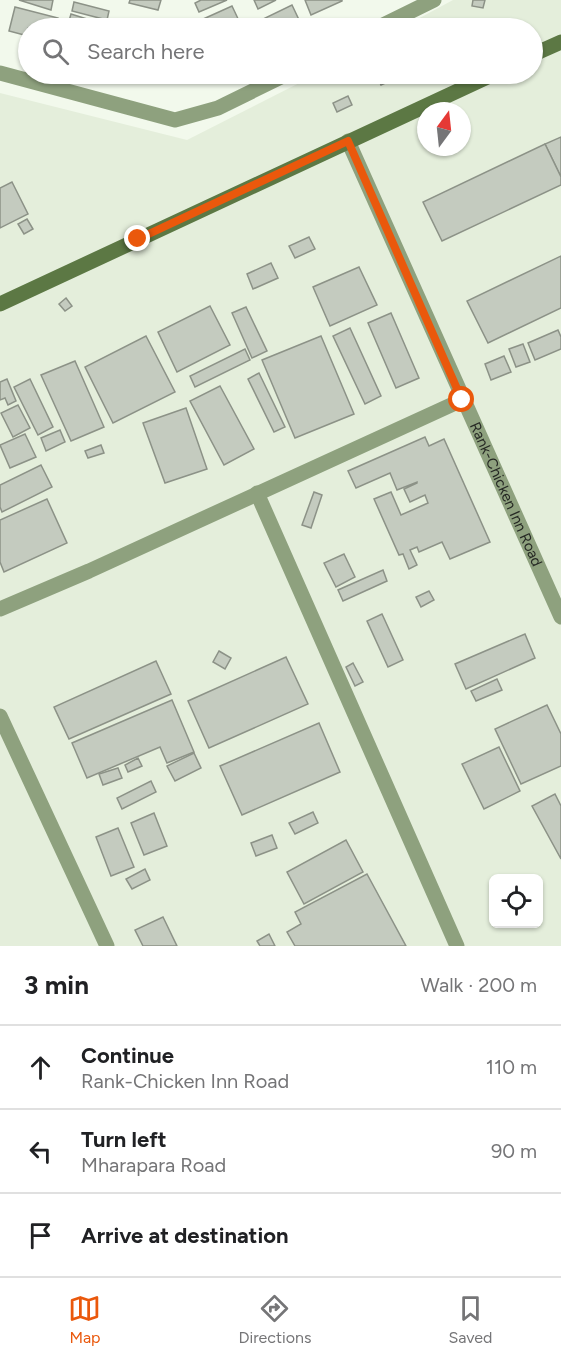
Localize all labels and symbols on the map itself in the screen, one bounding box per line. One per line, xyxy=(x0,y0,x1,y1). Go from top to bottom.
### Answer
north arrow xyxy=(417,102,471,156)
route end xyxy=(124,225,150,251)
route start xyxy=(448,386,474,412)
street label: Rank-Chicken Inn Road xyxy=(466,419,546,569)

